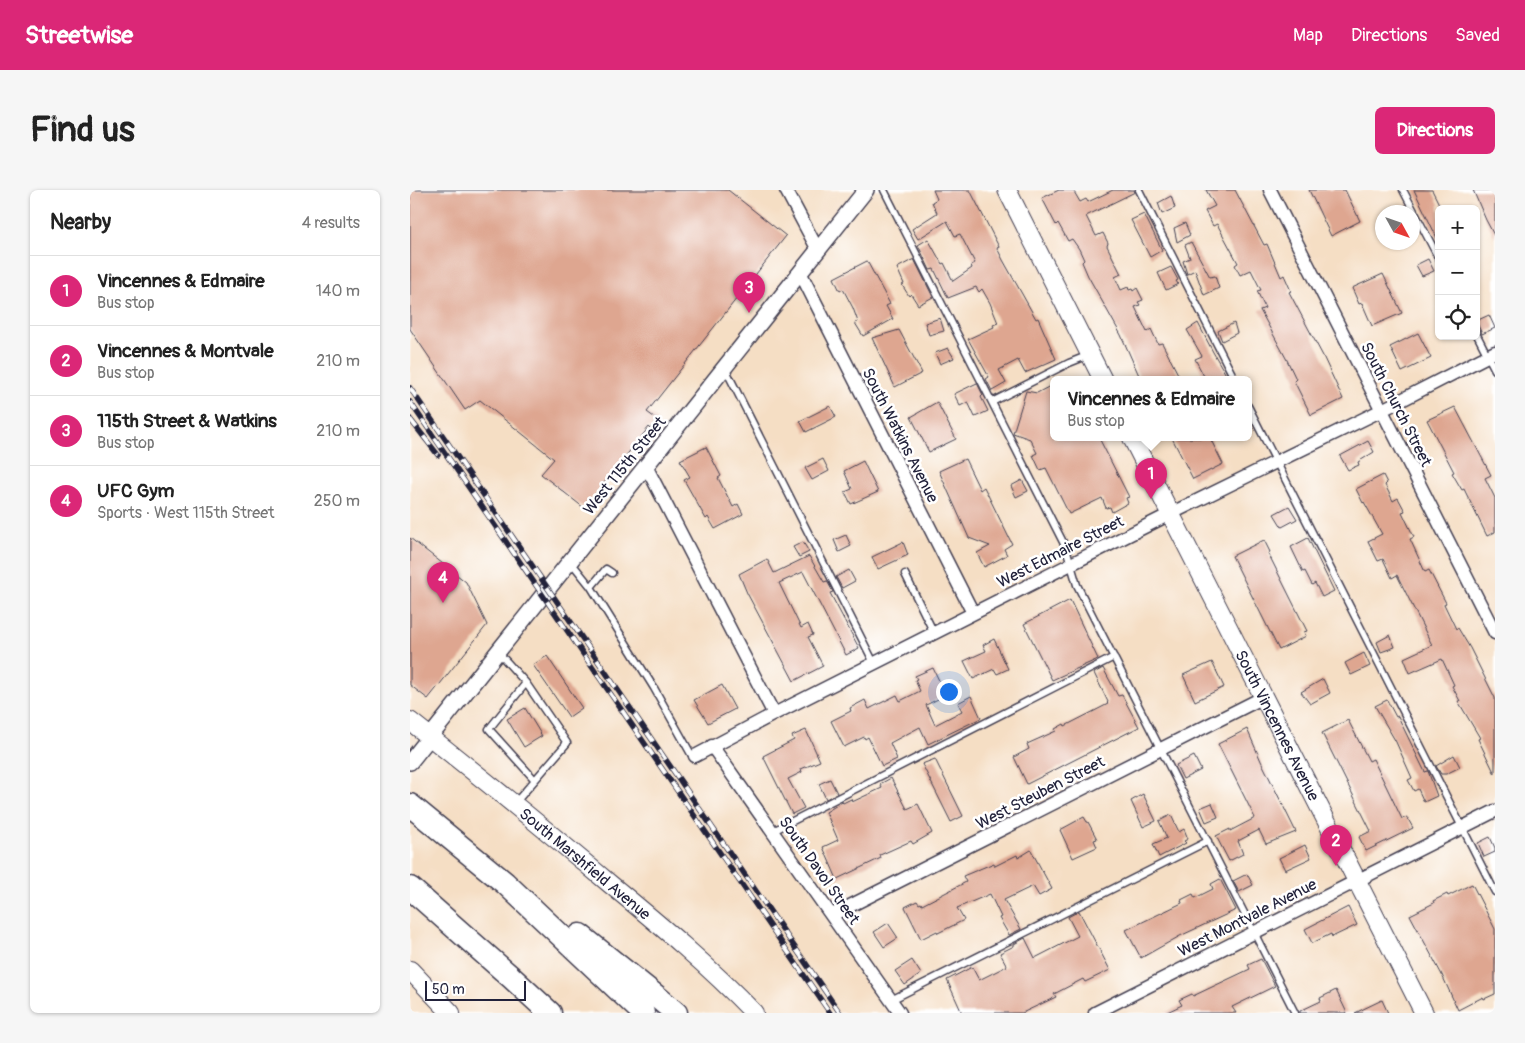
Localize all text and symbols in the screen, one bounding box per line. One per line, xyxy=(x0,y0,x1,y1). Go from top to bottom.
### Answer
text: Streetwise xyxy=(25,21,133,50)
text: Map xyxy=(1293,24,1323,47)
text: Directions xyxy=(1351,24,1427,47)
text: Saved xyxy=(1455,24,1500,47)
button: Directions xyxy=(1375,107,1495,154)
text: Find us xyxy=(30,108,135,152)
north arrow xyxy=(1375,205,1420,250)
map controls xyxy=(1435,205,1480,340)
button: + xyxy=(1435,205,1480,250)
text: Nearby xyxy=(50,209,111,236)
text: 4 results xyxy=(302,213,360,233)
button: − xyxy=(1435,250,1480,295)
text: Vincennes & Edmaire xyxy=(97,269,265,293)
pin: 3 xyxy=(733,272,765,313)
text: 1 xyxy=(63,281,69,301)
text: 140 m xyxy=(316,281,360,301)
text: Bus stop xyxy=(97,293,155,313)
button: locate xyxy=(1435,295,1480,340)
text: Vincennes & Montvale xyxy=(97,339,274,363)
street label: South Church Street xyxy=(1356,339,1436,471)
text: 2 xyxy=(62,351,70,371)
text: 210 m xyxy=(316,351,360,371)
text: Bus stop xyxy=(97,363,155,383)
street label: South Watkins Avenue xyxy=(858,365,943,506)
popup xyxy=(1050,376,1252,441)
text: Vincennes & Edmaire xyxy=(1067,387,1235,411)
text: 115th Street & Watkins xyxy=(97,409,277,433)
text: Bus stop xyxy=(1067,411,1125,431)
street label: West 115th Street xyxy=(579,412,671,519)
text: 3 xyxy=(62,421,70,441)
text: 210 m xyxy=(316,421,360,441)
text: Bus stop xyxy=(97,433,155,453)
pin: 1 xyxy=(1135,458,1167,499)
text: UFC Gym xyxy=(97,479,174,503)
text: 4 xyxy=(61,491,71,511)
text: 250 m xyxy=(314,491,360,511)
text: Sports · West 115th Street xyxy=(97,503,275,523)
street label: West Edmaire Street xyxy=(994,511,1128,592)
pin: 4 xyxy=(427,562,459,603)
street label: South Vincennes Avenue xyxy=(1230,647,1324,804)
your location xyxy=(936,679,962,705)
street label: West Steuben Street xyxy=(973,752,1109,834)
street label: South Marshfield Avenue xyxy=(515,804,655,925)
street label: South Davol Street xyxy=(774,813,864,929)
pin: 2 xyxy=(1320,825,1352,866)
street label: West Montvale Avenue xyxy=(1175,874,1320,962)
scale bar xyxy=(425,978,526,1001)
text: 50 m xyxy=(432,981,465,998)

